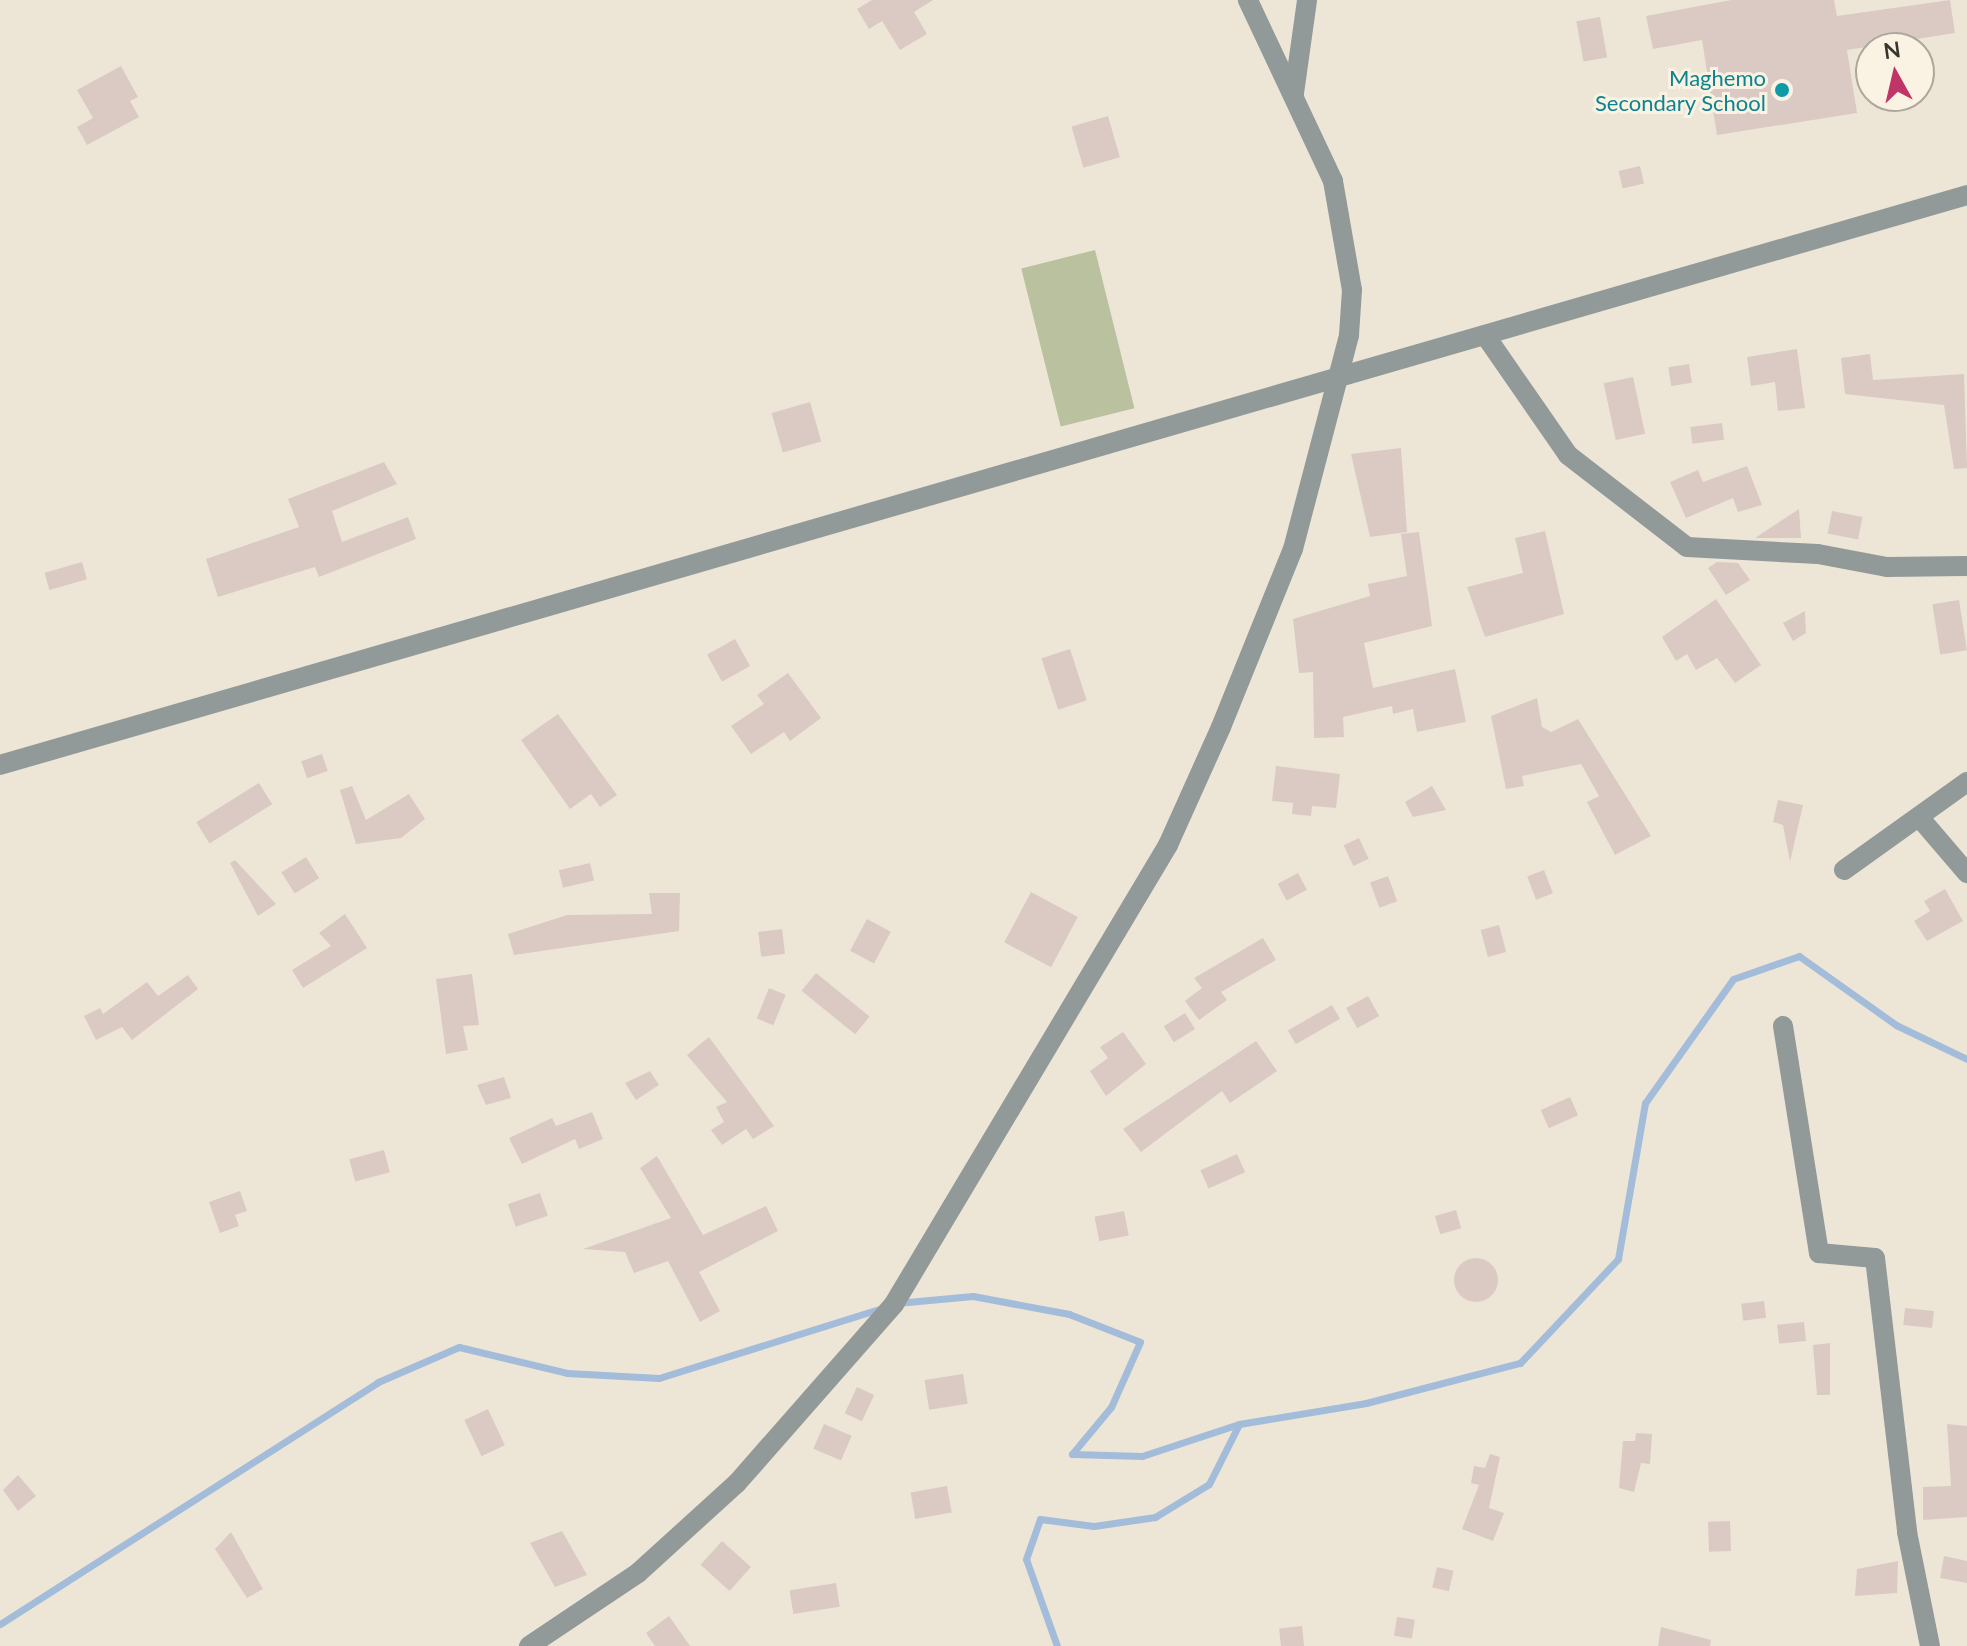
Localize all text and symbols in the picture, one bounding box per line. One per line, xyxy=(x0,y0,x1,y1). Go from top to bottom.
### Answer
north arrow xyxy=(1855,32,1935,112)
text: N xyxy=(1882,35,1902,64)
place label: Maghemo Secondary School xyxy=(1594,64,1766,116)
marker: Maghemo Secondary School xyxy=(1773,81,1791,99)

